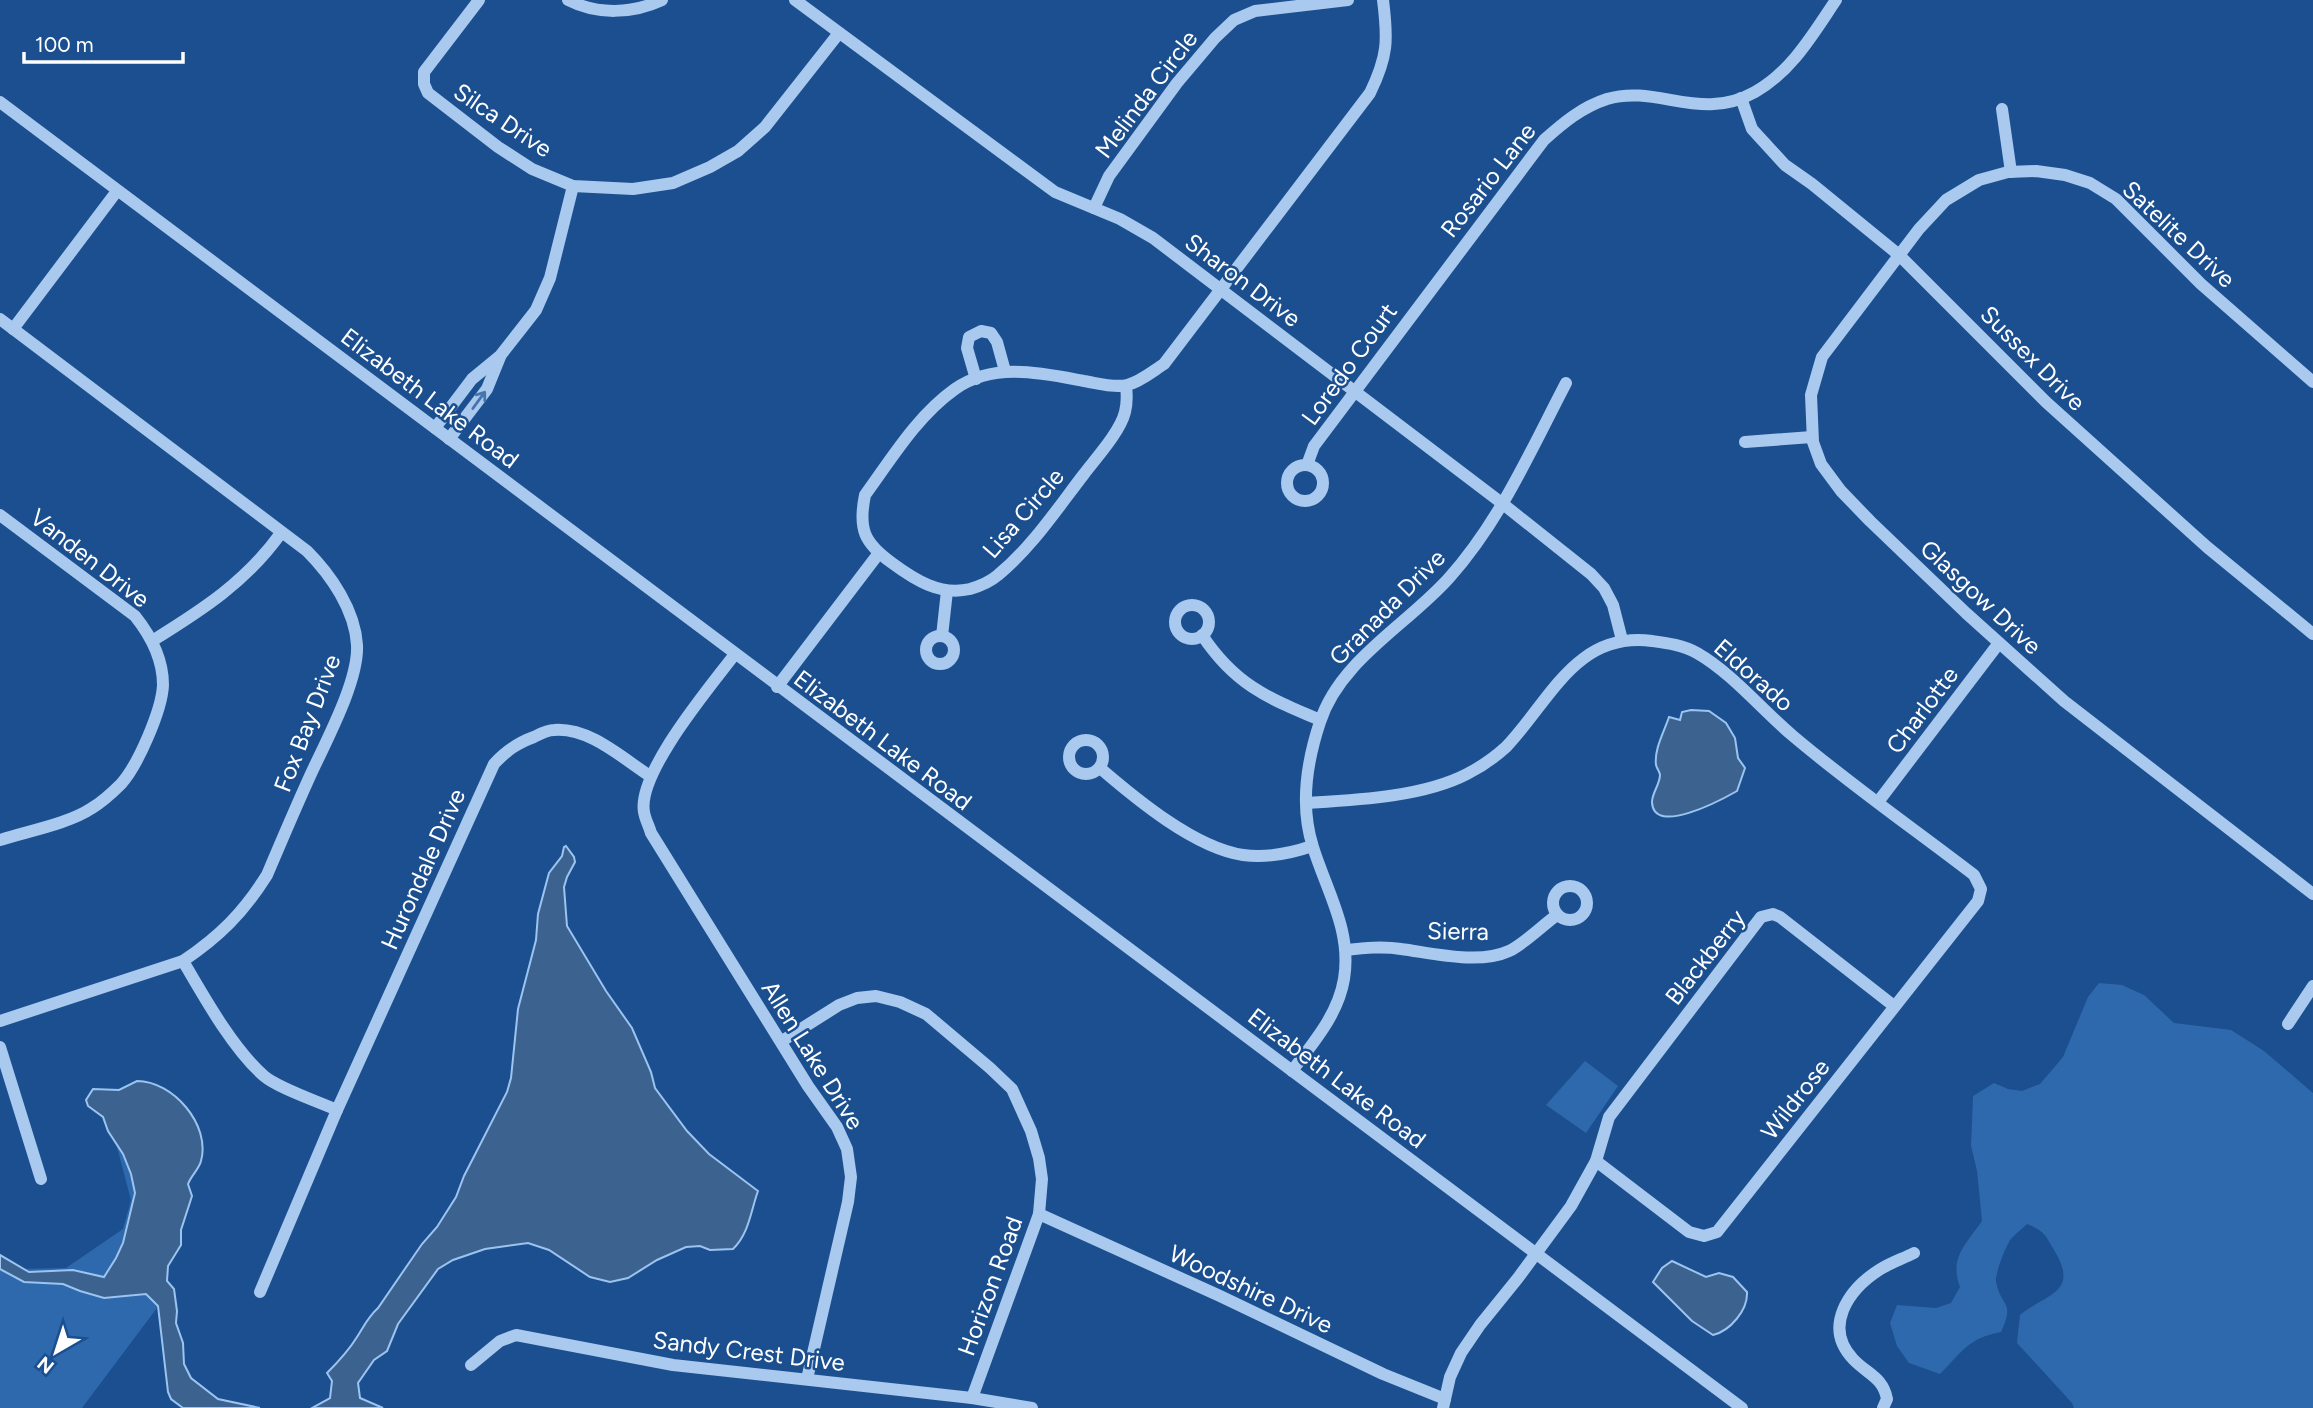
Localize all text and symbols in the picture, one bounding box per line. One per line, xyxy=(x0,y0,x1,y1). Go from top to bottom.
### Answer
scale bar xyxy=(24,21,184,65)
street label: Melinda Circle xyxy=(1089,24,1203,164)
text: 100 m xyxy=(35,32,94,57)
street label: Silca Drive xyxy=(448,77,558,163)
street label: Rosario Lane xyxy=(1434,117,1542,243)
street label: Satelite Drive xyxy=(2117,174,2241,294)
street label: Sharon Drive xyxy=(1179,227,1307,333)
street label: Loredo Court xyxy=(1295,297,1403,431)
street label: Sussex Drive xyxy=(1975,300,2091,416)
street label: Elizabeth Lake Road xyxy=(335,322,525,474)
one-way arrow xyxy=(472,391,486,410)
street label: Lisa Circle xyxy=(976,462,1070,564)
street label: Vanden Drive xyxy=(25,502,155,614)
street label: Glasgow Drive xyxy=(1914,534,2048,660)
street label: Granada Drive xyxy=(1323,543,1451,671)
street label: Eldorado xyxy=(1708,633,1800,717)
street label: Fox Bay Drive xyxy=(268,650,346,796)
street label: Charlotte xyxy=(1880,661,1964,759)
street label: Elizabeth Lake Road xyxy=(788,664,978,816)
street label: Hurondale Drive xyxy=(375,784,471,954)
street label: Blackberry xyxy=(1659,903,1751,1010)
street label: Sierra xyxy=(1427,916,1489,946)
street label: Allen Lake Drive xyxy=(756,975,870,1135)
street label: Elizabeth Lake Road xyxy=(1242,1002,1432,1154)
street label: Wildrose xyxy=(1755,1053,1835,1145)
street label: Horizon Road xyxy=(951,1212,1029,1360)
street label: Woodshire Drive xyxy=(1165,1239,1337,1339)
north arrow xyxy=(21,1317,91,1387)
street label: Sandy Crest Drive xyxy=(651,1325,847,1377)
text: N xyxy=(33,1351,59,1378)

